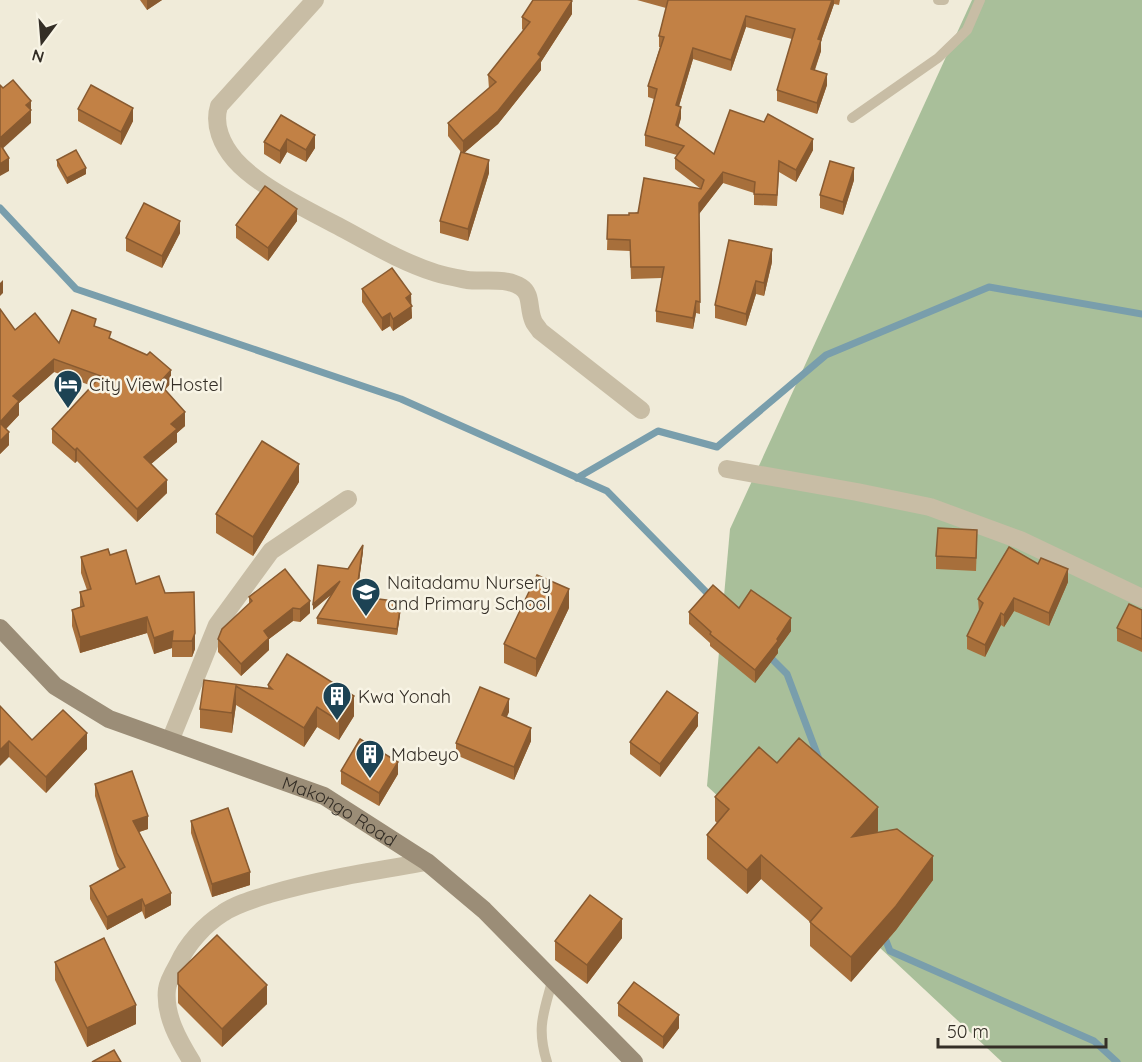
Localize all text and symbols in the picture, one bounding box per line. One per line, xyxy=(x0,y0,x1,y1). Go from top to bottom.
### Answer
north arrow xyxy=(12,12,72,72)
text: N xyxy=(29,45,46,68)
hotel icon: City View Hostel xyxy=(52,368,84,410)
place label: City View Hostel xyxy=(89,373,223,396)
place label: Naitadamu Nursery and Primary School xyxy=(387,571,551,615)
school or university icon: Naitadamu Nursery and Primary School xyxy=(350,576,382,618)
building icon: Kwa Yonah xyxy=(321,680,353,722)
place label: Kwa Yonah xyxy=(358,685,451,708)
building icon: Mabeyo xyxy=(354,738,386,780)
place label: Mabeyo xyxy=(391,743,459,766)
street label: Makongo Road xyxy=(279,771,401,851)
scale bar xyxy=(938,1011,1106,1049)
text: 50 m xyxy=(947,1020,989,1043)

